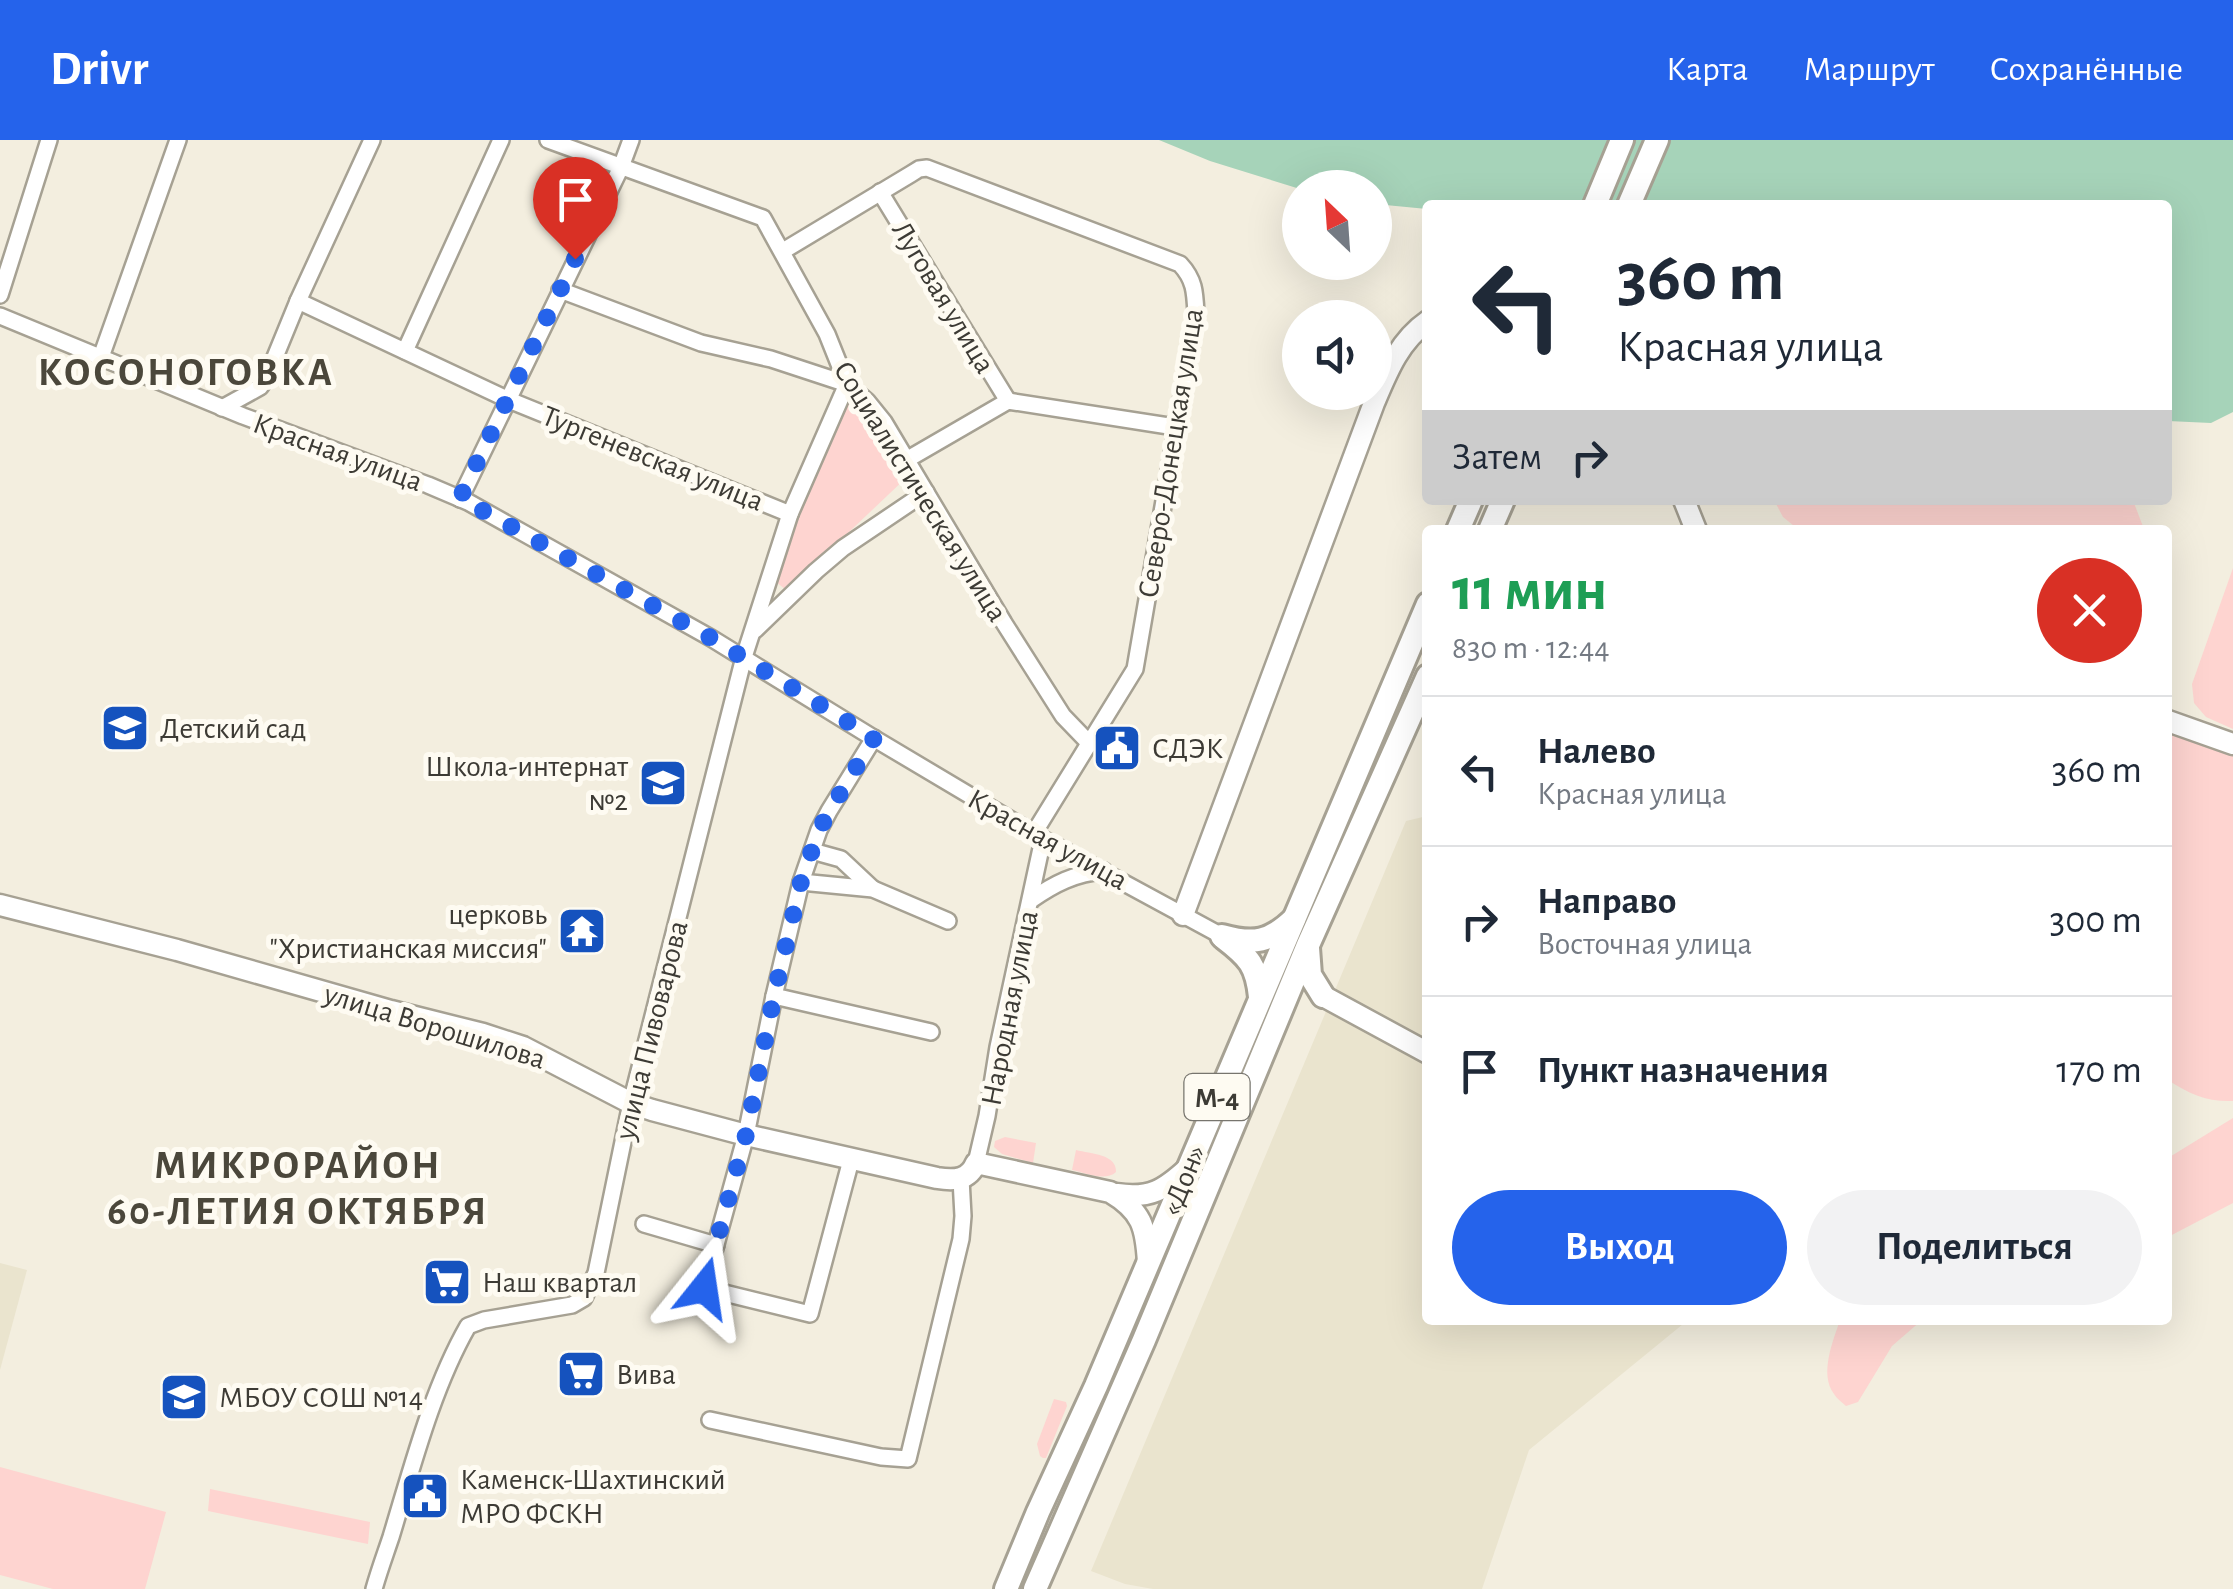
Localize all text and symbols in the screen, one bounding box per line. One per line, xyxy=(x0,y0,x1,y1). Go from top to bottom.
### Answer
text: Drivr xyxy=(50,46,149,94)
text: Карта xyxy=(1666,52,1748,87)
text: Маршрут xyxy=(1803,52,1935,87)
text: Сохранённые xyxy=(1990,52,2183,87)
pin xyxy=(533,157,618,260)
north arrow xyxy=(1282,170,1392,280)
map controls xyxy=(1282,170,1392,410)
icon: arrive xyxy=(548,172,603,227)
street label: Луговая улица xyxy=(886,216,1000,379)
icon: left xyxy=(1452,240,1582,370)
text: 360 m xyxy=(1617,243,1785,313)
button: sound xyxy=(1282,300,1392,410)
street label: Северо-Донецкая улица xyxy=(1133,306,1209,600)
text: Красная улица xyxy=(1617,325,1884,370)
district label: КОСОНОГОВКА xyxy=(38,353,334,393)
street label: Социалистическая улица xyxy=(828,356,1013,627)
street label: Тургеневская улица xyxy=(538,401,768,517)
street label: Красная улица xyxy=(249,408,426,497)
icon: right xyxy=(1562,430,1617,485)
text: Затем xyxy=(1452,439,1542,477)
button: close xyxy=(2037,558,2142,663)
text: 11 мин xyxy=(1452,561,1607,621)
text: 830 m · 12:44 xyxy=(1452,632,1610,664)
school or university icon: Детский сад xyxy=(99,702,151,754)
place label: Детский сад xyxy=(160,714,306,744)
public building icon: СДЭК xyxy=(1091,722,1143,774)
text: Налево xyxy=(1537,733,1656,771)
place label: СДЭК xyxy=(1152,734,1223,764)
icon: left xyxy=(1452,744,1507,799)
place label: Школа-интернат №2 xyxy=(425,752,628,816)
text: 360 m xyxy=(2052,752,2142,790)
school or university icon: Школа-интернат №2 xyxy=(637,757,689,809)
text: Красная улица xyxy=(1537,778,1727,810)
street label: Красная улица xyxy=(963,784,1132,896)
text: Направо xyxy=(1537,883,1676,921)
icon: right xyxy=(1452,894,1507,949)
place label: церковь "Христианская миссия" xyxy=(270,900,547,964)
text: 300 m xyxy=(2050,902,2142,940)
temple icon: церковь "Христианская миссия" xyxy=(556,905,608,957)
street label: Народная улица xyxy=(976,908,1044,1109)
street label: улица Пивоварова xyxy=(610,918,694,1144)
text: Восточная улица xyxy=(1537,928,1752,960)
street label: улица Ворошилова xyxy=(320,979,549,1075)
icon: arrive xyxy=(1452,1044,1507,1099)
text: Пункт назначения xyxy=(1537,1052,1829,1090)
text: 170 m xyxy=(2056,1052,2142,1090)
road number: М-4 xyxy=(1184,1074,1250,1120)
street label: «Дон» xyxy=(1156,1141,1212,1220)
district label: МИКРОРАЙОН 60-ЛЕТИЯ ОКТЯБРЯ xyxy=(107,1144,489,1232)
button: Выход xyxy=(1452,1190,1787,1305)
button: Поделиться xyxy=(1807,1190,2142,1305)
position arrow xyxy=(652,1236,756,1340)
supermarket icon: Наш квартал xyxy=(421,1256,473,1308)
place label: Наш квартал xyxy=(482,1268,637,1298)
supermarket icon: Вива xyxy=(555,1348,607,1400)
place label: Вива xyxy=(616,1360,676,1390)
school or university icon: МБОУ СОШ №14 xyxy=(158,1371,210,1423)
place label: МБОУ СОШ №14 xyxy=(219,1383,423,1413)
place label: Каменск-Шахтинский МРО ФСКН xyxy=(460,1465,726,1529)
public building icon: Каменск-Шахтинский МРО ФСКН xyxy=(399,1470,451,1522)

